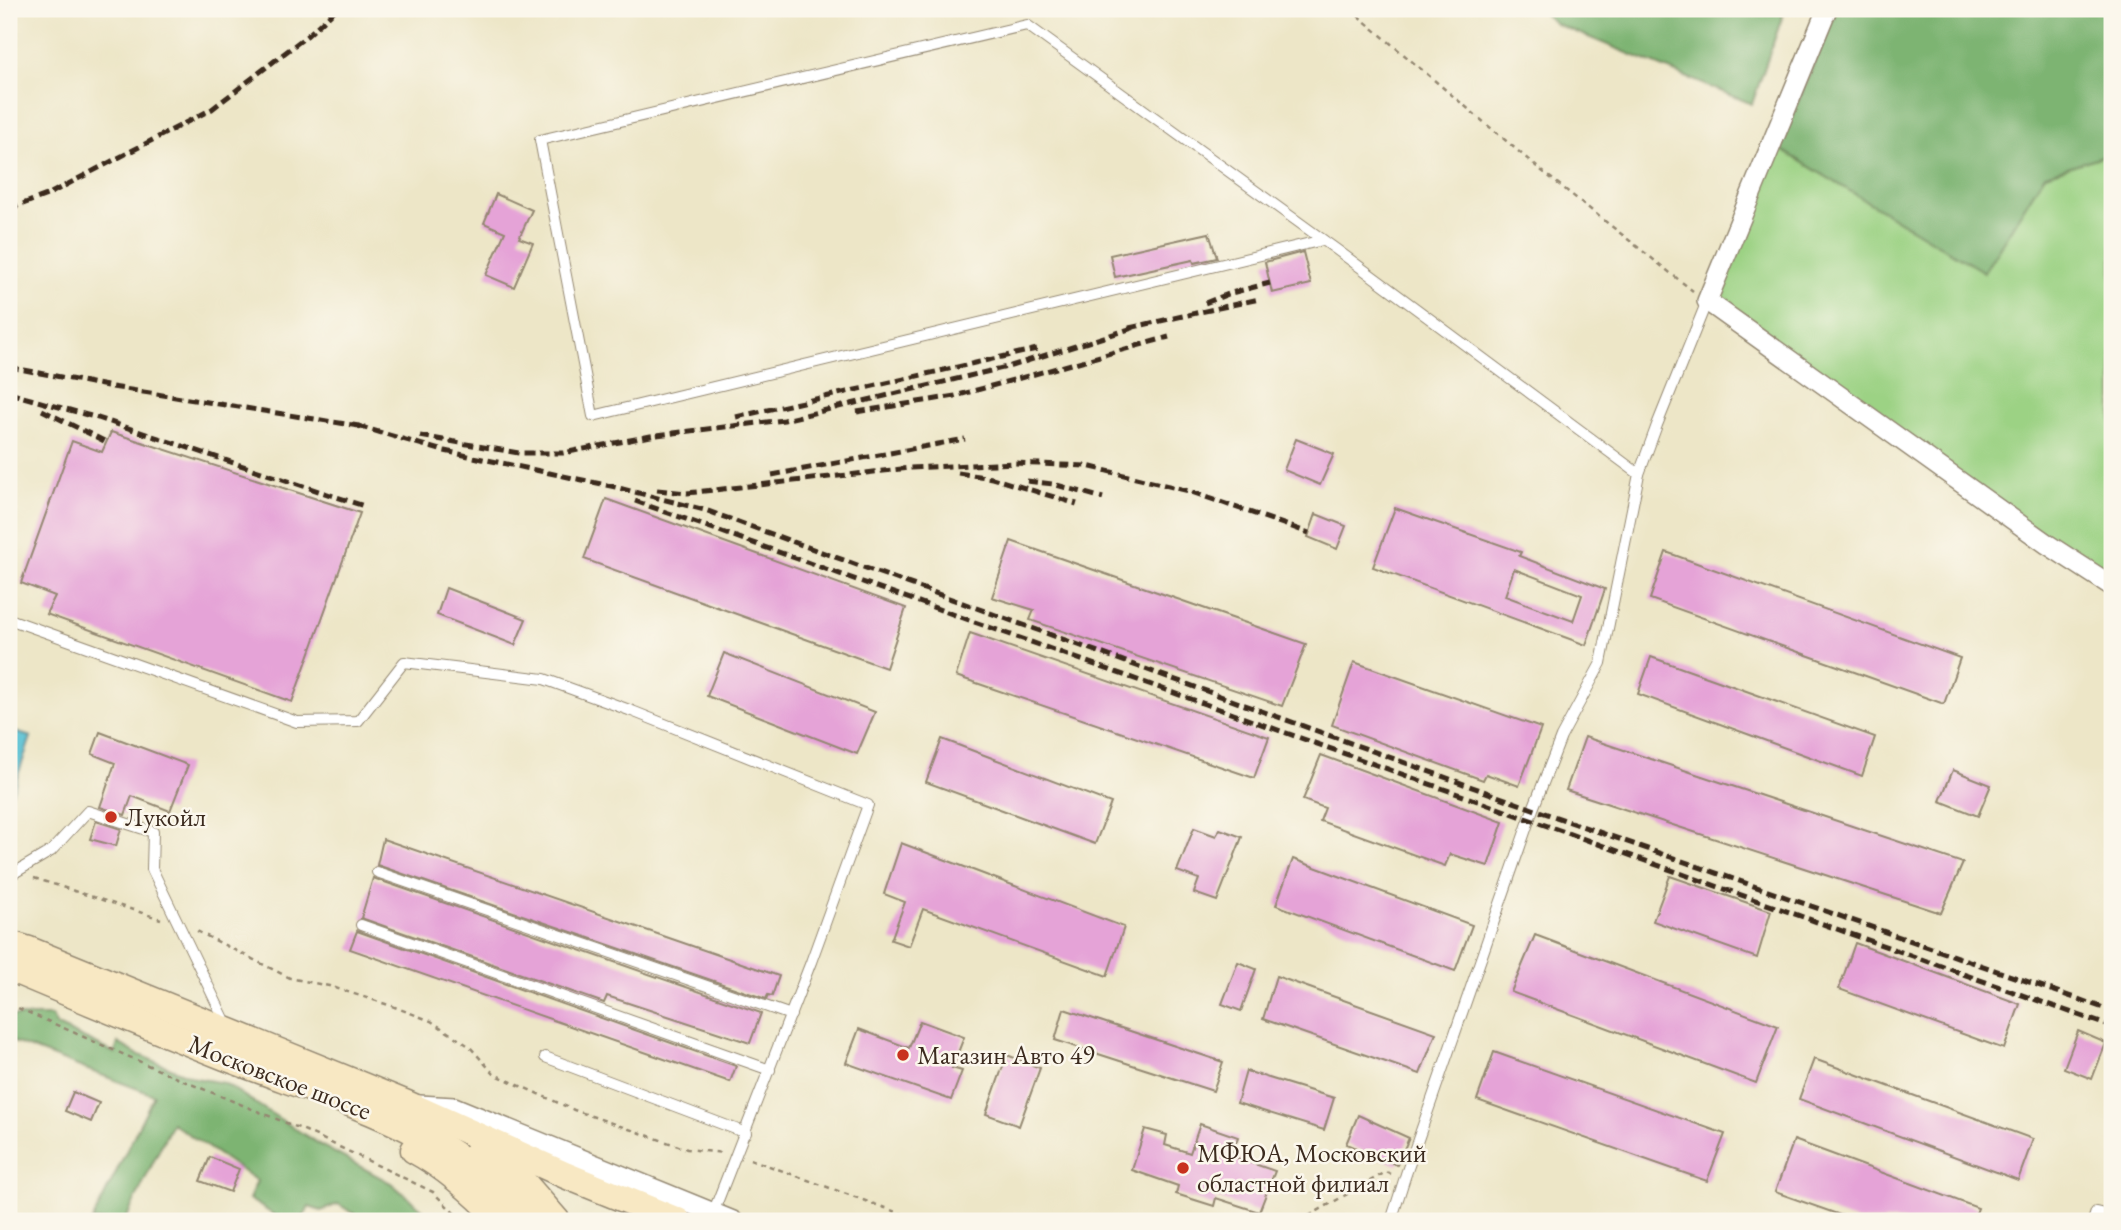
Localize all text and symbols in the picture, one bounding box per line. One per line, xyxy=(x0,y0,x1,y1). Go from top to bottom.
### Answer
place label: Лукойл xyxy=(125,800,206,834)
marker: Лукойл xyxy=(103,809,119,825)
street label: Московское шоссе xyxy=(184,1027,376,1127)
place label: Магазин Авто 49 xyxy=(917,1038,1095,1072)
marker: Магазин Авто 49 xyxy=(895,1047,911,1063)
place label: МФЮА, Московский областной филиал xyxy=(1197,1136,1427,1200)
marker: МФЮА, Московский областной филиал xyxy=(1175,1160,1191,1176)

